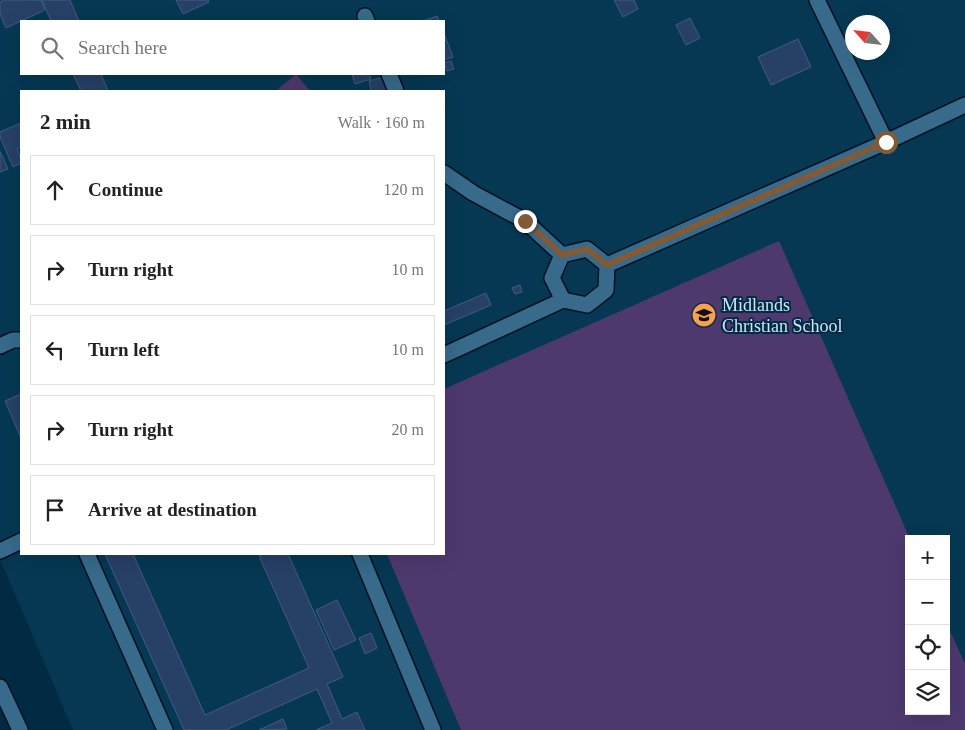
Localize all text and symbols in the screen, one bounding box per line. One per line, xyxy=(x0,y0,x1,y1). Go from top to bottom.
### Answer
north arrow xyxy=(845,15,890,60)
search box xyxy=(20,20,445,75)
icon: search xyxy=(38,34,66,62)
text: Search here xyxy=(78,37,167,58)
text: 2 min xyxy=(40,110,91,134)
text: Walk · 160 m xyxy=(338,114,425,131)
route start xyxy=(875,131,898,154)
icon: ahead xyxy=(41,176,69,204)
text: Continue xyxy=(88,179,163,200)
text: 120 m xyxy=(384,181,424,198)
route end xyxy=(514,210,537,233)
icon: right xyxy=(41,256,69,284)
text: Turn right xyxy=(88,259,173,280)
text: 10 m xyxy=(392,261,424,278)
place label: Midlands Christian School xyxy=(722,295,843,336)
school or university icon: Midlands Christian School xyxy=(691,302,717,328)
icon: left xyxy=(41,336,69,364)
text: Turn left xyxy=(88,339,160,360)
text: 10 m xyxy=(392,341,424,358)
icon: right xyxy=(41,416,69,444)
text: Turn right xyxy=(88,419,173,440)
text: 20 m xyxy=(392,421,424,438)
icon: arrive xyxy=(41,496,69,524)
text: Arrive at destination xyxy=(88,499,257,520)
map controls xyxy=(905,535,950,715)
button: + xyxy=(905,535,950,580)
button: − xyxy=(905,580,950,625)
button: locate xyxy=(905,625,950,670)
button: layers xyxy=(905,670,950,715)

